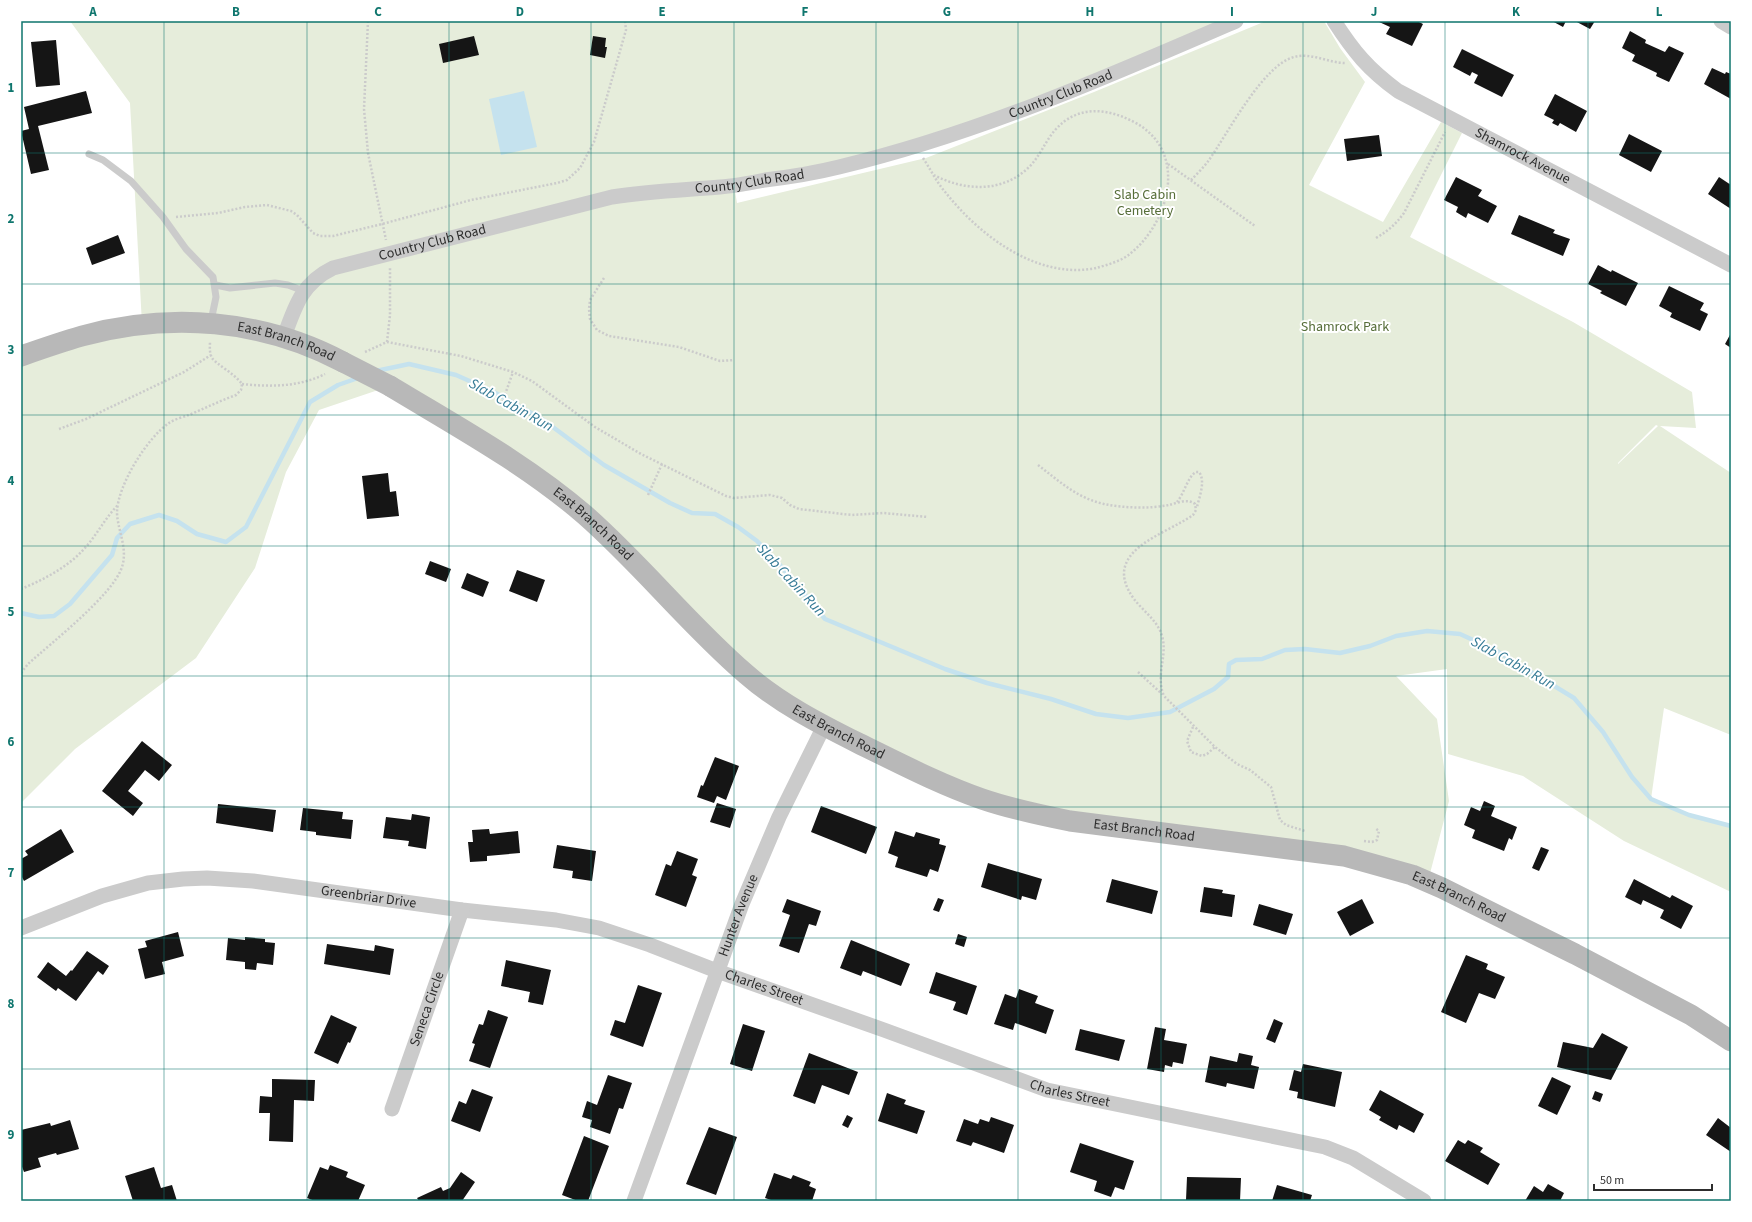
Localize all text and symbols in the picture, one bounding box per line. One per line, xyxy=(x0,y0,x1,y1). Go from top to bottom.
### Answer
text: A xyxy=(88,3,97,21)
text: B xyxy=(232,3,240,21)
text: C xyxy=(374,3,382,21)
text: D xyxy=(516,3,524,21)
text: E xyxy=(658,3,666,21)
text: F xyxy=(802,3,809,21)
text: G xyxy=(943,3,951,21)
text: H xyxy=(1086,3,1094,21)
text: I xyxy=(1230,3,1234,21)
text: J xyxy=(1371,3,1377,21)
text: K xyxy=(1512,3,1521,21)
text: L xyxy=(1656,3,1663,21)
street label: Country Club Road xyxy=(1006,65,1116,124)
text: 1 xyxy=(8,79,15,97)
street label: Shamrock Avenue xyxy=(1471,123,1574,189)
street label: Country Club Road xyxy=(694,164,806,199)
park label: Slab Cabin Cemetery xyxy=(1114,185,1176,221)
text: 2 xyxy=(8,210,15,228)
street label: Country Club Road xyxy=(377,219,488,266)
street label: East Branch Road xyxy=(236,317,339,366)
park label: Shamrock Park xyxy=(1301,317,1389,337)
text: 3 xyxy=(8,341,15,359)
water label: Slab Cabin Run xyxy=(465,373,557,437)
text: 4 xyxy=(8,472,15,490)
street label: East Branch Road xyxy=(548,482,638,565)
water label: Slab Cabin Run xyxy=(752,539,831,621)
text: 5 xyxy=(8,603,15,621)
water label: Slab Cabin Run xyxy=(1467,631,1559,695)
street label: East Branch Road xyxy=(788,700,888,765)
text: 6 xyxy=(8,733,15,751)
street label: East Branch Road xyxy=(1092,814,1196,847)
text: 7 xyxy=(8,864,15,882)
street label: East Branch Road xyxy=(1409,866,1509,928)
street label: Hunter Avenue xyxy=(714,871,764,960)
street label: Greenbriar Drive xyxy=(320,881,418,914)
street label: Charles Street xyxy=(722,965,806,1011)
street label: Seneca Circle xyxy=(405,969,450,1049)
text: 8 xyxy=(8,995,15,1013)
street label: Charles Street xyxy=(1027,1074,1112,1113)
text: 9 xyxy=(8,1126,15,1144)
scale bar xyxy=(1594,1166,1712,1192)
text: 50 m xyxy=(1600,1172,1624,1189)

